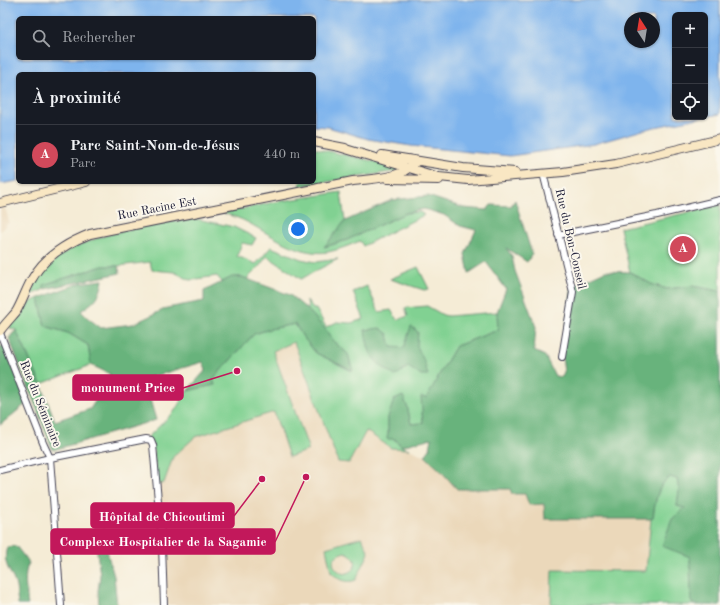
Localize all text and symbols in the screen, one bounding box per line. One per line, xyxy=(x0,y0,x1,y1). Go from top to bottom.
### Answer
north arrow xyxy=(624,12,660,48)
map controls xyxy=(672,12,708,120)
button: + xyxy=(672,12,708,48)
search box xyxy=(16,16,316,60)
icon: search xyxy=(30,27,52,49)
text: Rechercher xyxy=(62,31,135,46)
button: − xyxy=(672,48,708,84)
button: locate xyxy=(672,84,708,120)
text: À proximité xyxy=(32,90,121,107)
text: Parc Saint-Nom-de-Jésus xyxy=(70,139,240,154)
text: A xyxy=(40,148,50,161)
text: 440 m xyxy=(263,148,300,161)
text: Parc xyxy=(70,157,96,170)
street label: Rue du Bon-Conseil xyxy=(553,188,587,290)
street label: Rue Racine Est xyxy=(117,195,197,223)
your location xyxy=(288,219,308,239)
pin: A xyxy=(670,234,696,264)
street label: Rue du Séminaire xyxy=(17,359,63,449)
callout: monument Price xyxy=(73,375,183,400)
text: monument Price xyxy=(81,382,175,395)
callout: Hôpital de Chicoutimi xyxy=(91,503,234,528)
text: Hôpital de Chicoutimi xyxy=(99,511,225,524)
callout: Complexe Hospitalier de la Sagamie xyxy=(51,529,275,554)
text: Complexe Hospitalier de la Sagamie xyxy=(59,536,267,549)

